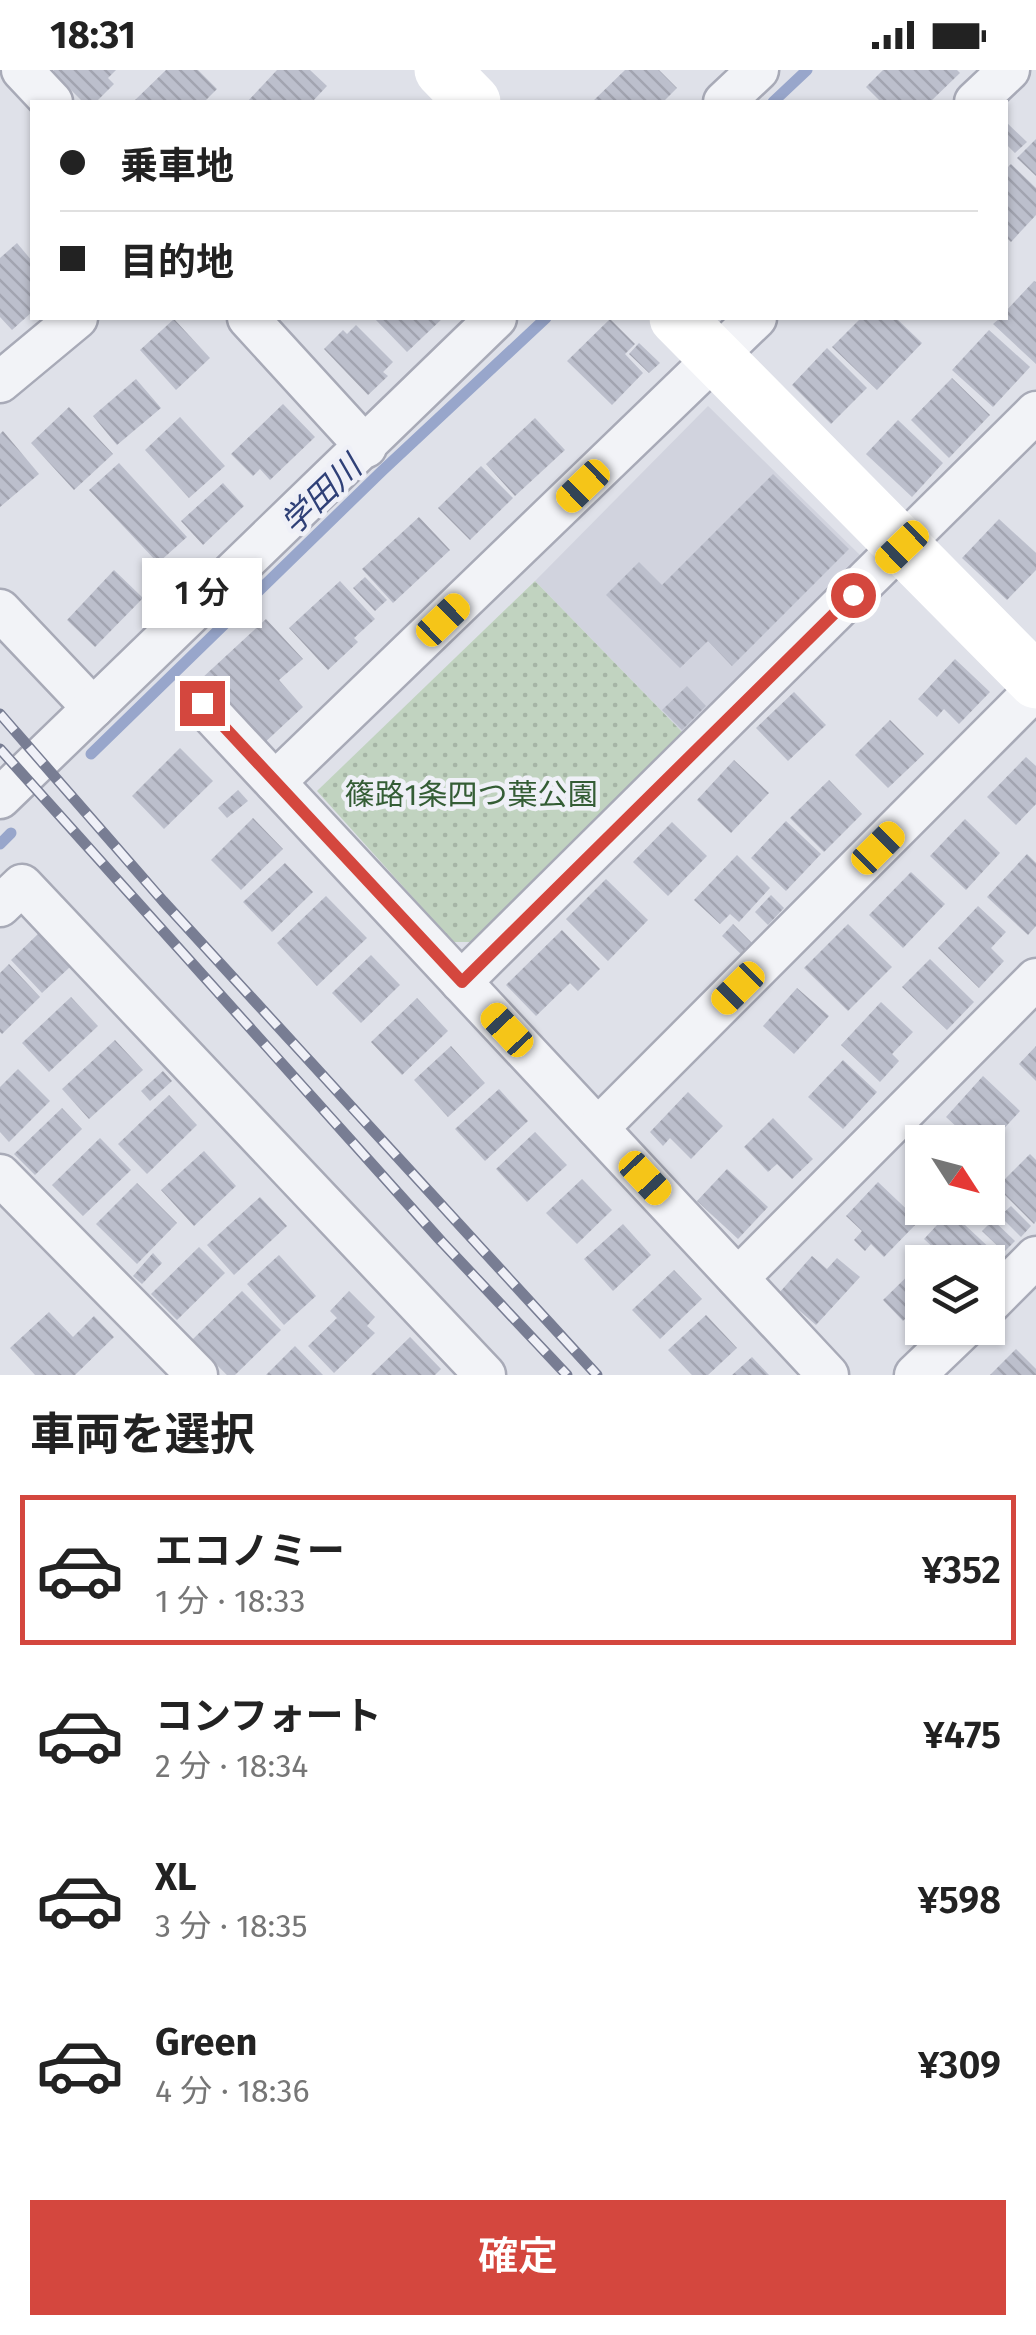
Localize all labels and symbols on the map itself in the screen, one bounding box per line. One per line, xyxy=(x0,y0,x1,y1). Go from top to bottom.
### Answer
water label: 学田川 xyxy=(273,446,371,542)
car xyxy=(551,454,615,518)
car xyxy=(870,515,934,579)
callout: 1 分 xyxy=(142,558,262,628)
route start xyxy=(831,573,876,618)
car xyxy=(411,588,475,652)
route end xyxy=(180,681,225,726)
park label: 篠路1条四つ葉公園 xyxy=(345,777,598,813)
car xyxy=(846,816,910,880)
car xyxy=(706,956,770,1020)
car xyxy=(476,998,538,1062)
north arrow xyxy=(905,1125,1005,1225)
car xyxy=(614,1146,676,1210)

